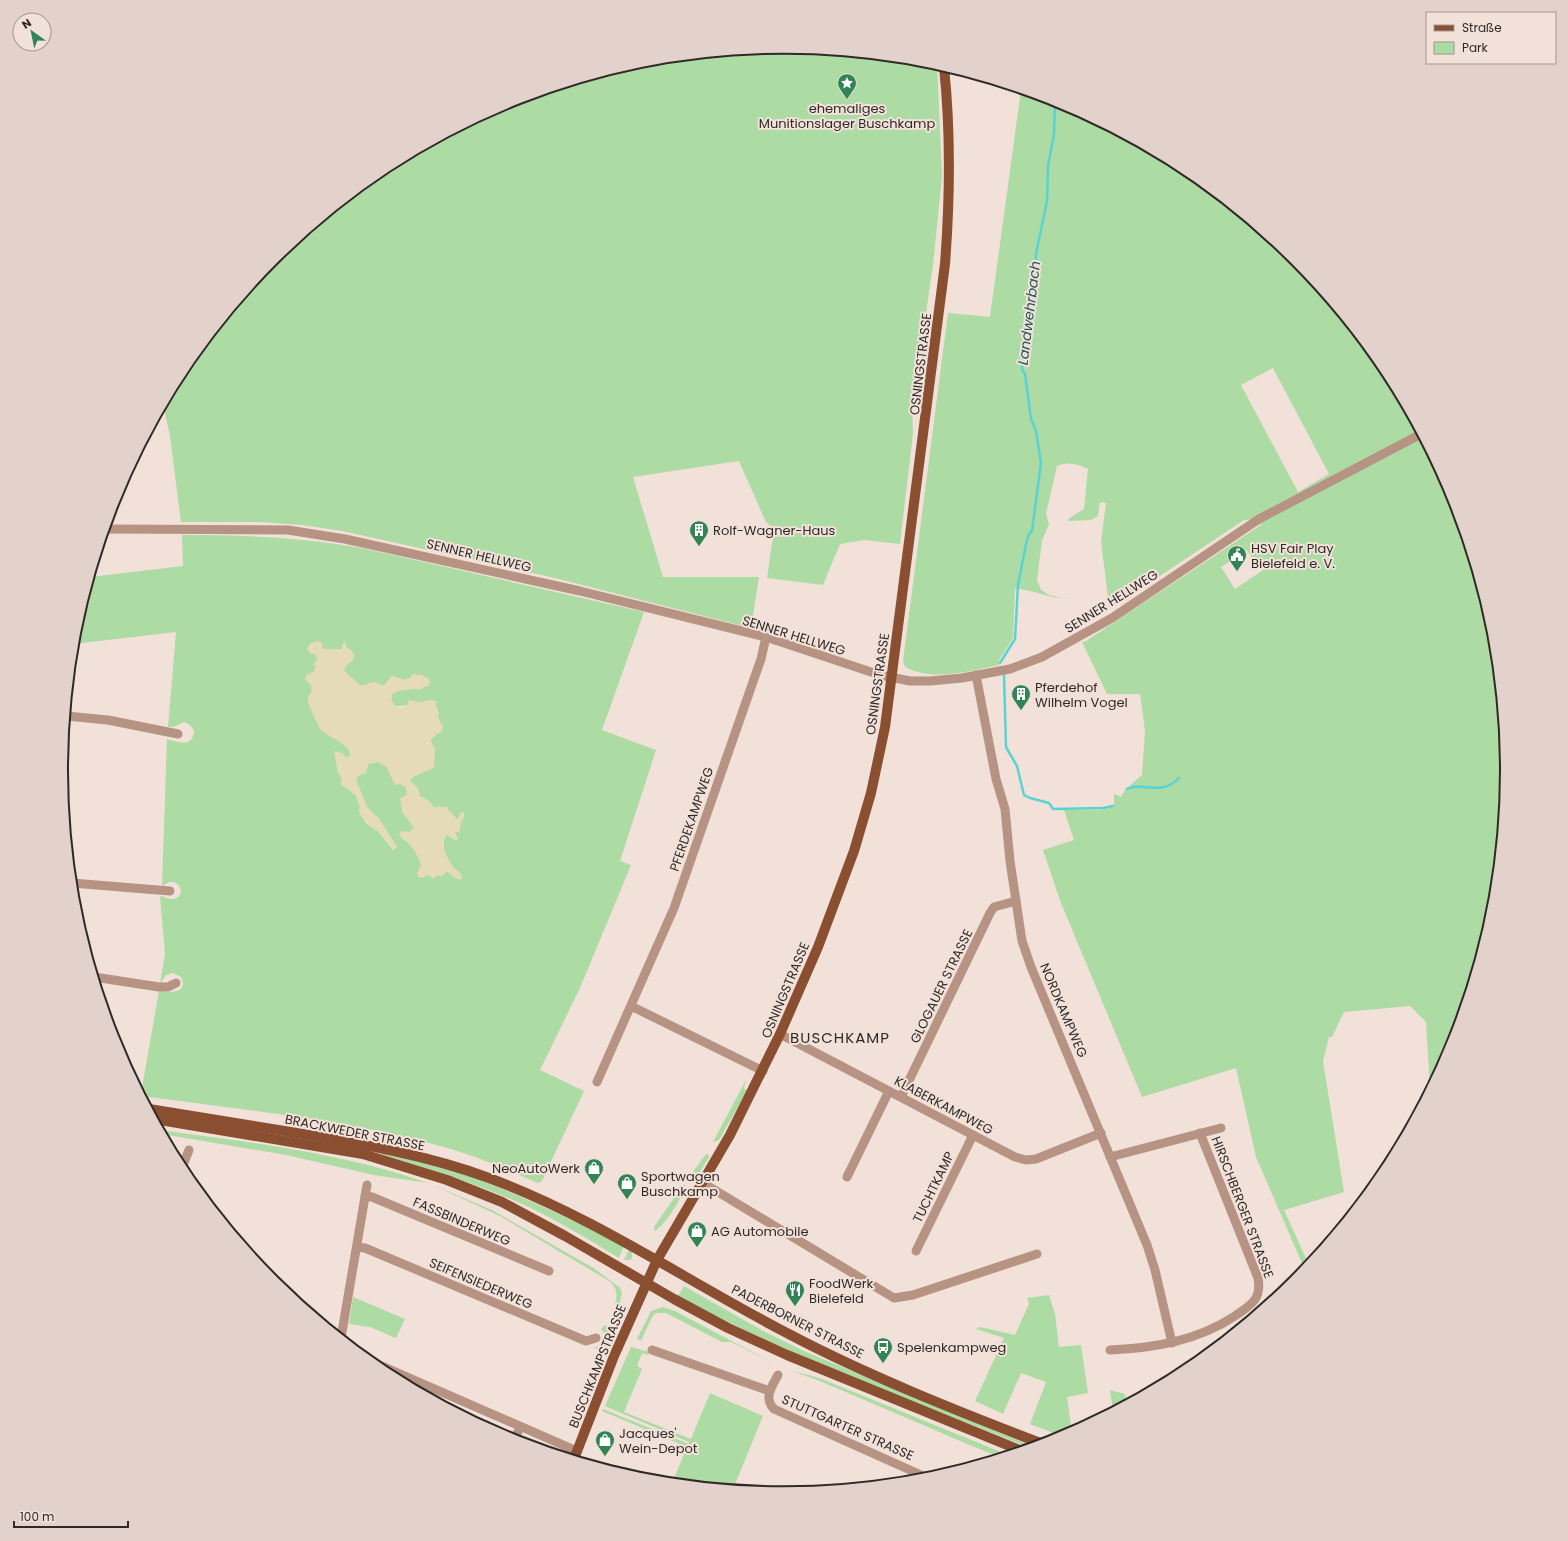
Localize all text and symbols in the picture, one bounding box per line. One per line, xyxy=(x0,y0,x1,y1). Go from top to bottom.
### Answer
north arrow xyxy=(12,12,52,52)
legend xyxy=(1426,12,1556,64)
text: N xyxy=(19,15,34,33)
text: Straße xyxy=(1462,19,1502,36)
text: Park xyxy=(1462,39,1489,56)
place icon: ehemaliges Munitionslager Buschkamp xyxy=(836,72,858,100)
place label: ehemaliges Munitionslager Buschkamp xyxy=(759,99,935,133)
water label: Landwehrbach xyxy=(1013,260,1045,366)
street label: OSNINGSTRASSE xyxy=(905,312,936,416)
building icon: Rolf-Wagner-Haus xyxy=(688,519,710,547)
place label: Rolf-Wagner-Haus xyxy=(713,521,836,540)
street label: SENNER HELLWEG xyxy=(425,534,533,577)
place label: HSV Fair Play Bielefeld e. V. xyxy=(1251,539,1335,573)
public building icon: HSV Fair Play Bielefeld e. V. xyxy=(1226,544,1248,572)
street label: SENNER HELLWEG xyxy=(1061,565,1162,638)
street label: SENNER HELLWEG xyxy=(740,611,848,660)
street label: OSNINGSTRASSE xyxy=(861,632,894,736)
place label: Pferdehof Wilhelm Vogel xyxy=(1035,678,1128,712)
building icon: Pferdehof Wilhelm Vogel xyxy=(1010,683,1032,711)
street label: PFERDEKAMPWEG xyxy=(665,764,718,874)
street label: GLOGAUER STRASSE xyxy=(906,926,977,1047)
street label: OSNINGSTRASSE xyxy=(757,939,814,1041)
street label: NORDKAMPWEG xyxy=(1035,960,1092,1060)
district label: BUSCHKAMP xyxy=(790,1027,890,1048)
street label: KLABERKAMPWEG xyxy=(891,1071,997,1140)
street label: BRACKWEDER STRASSE xyxy=(283,1110,427,1155)
street label: HIRSCHBERGER STRASSE xyxy=(1207,1133,1278,1281)
street label: TUCHTKAMP xyxy=(908,1148,959,1226)
shop icon: NeoAutoWerk xyxy=(583,1157,605,1185)
place label: NeoAutoWerk xyxy=(492,1159,580,1178)
place label: Sportwagen Buschkamp xyxy=(641,1167,720,1201)
shop icon: Sportwagen Buschkamp xyxy=(616,1172,638,1200)
street label: FASSBINDERWEG xyxy=(410,1192,513,1251)
shop icon: AG Automobile xyxy=(686,1220,708,1248)
place label: AG Automobile xyxy=(711,1222,808,1241)
street label: SEIFENSIEDERWEG xyxy=(426,1253,535,1314)
place label: FoodWerk Bielefeld xyxy=(809,1274,874,1308)
restaurant icon: FoodWerk Bielefeld xyxy=(784,1279,806,1307)
street label: PADERBORNER STRASSE xyxy=(728,1280,867,1363)
street label: BUSCHKAMPSTRASSE xyxy=(564,1301,631,1431)
bus stop icon: Spelenkampweg xyxy=(872,1336,894,1364)
place label: Spelenkampweg xyxy=(897,1338,1006,1357)
street label: STUTTGARTER STRASSE xyxy=(779,1390,917,1465)
place label: Jacques' Wein-Depot xyxy=(619,1424,698,1458)
shop icon: Jacques' Wein-Depot xyxy=(594,1429,616,1457)
scale bar xyxy=(14,1503,128,1529)
text: 100 m xyxy=(20,1508,54,1525)

